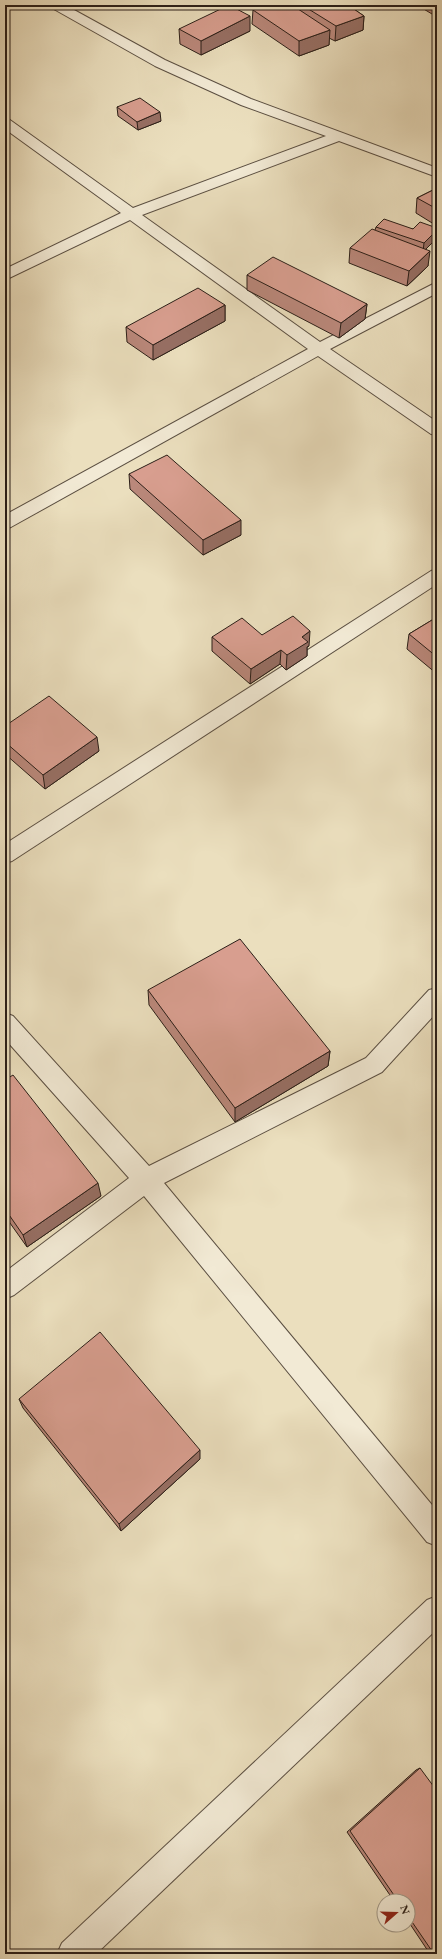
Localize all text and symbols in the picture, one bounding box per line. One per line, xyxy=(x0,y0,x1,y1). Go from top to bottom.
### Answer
north arrow xyxy=(376,1893,416,1933)
text: N xyxy=(397,1903,414,1916)

